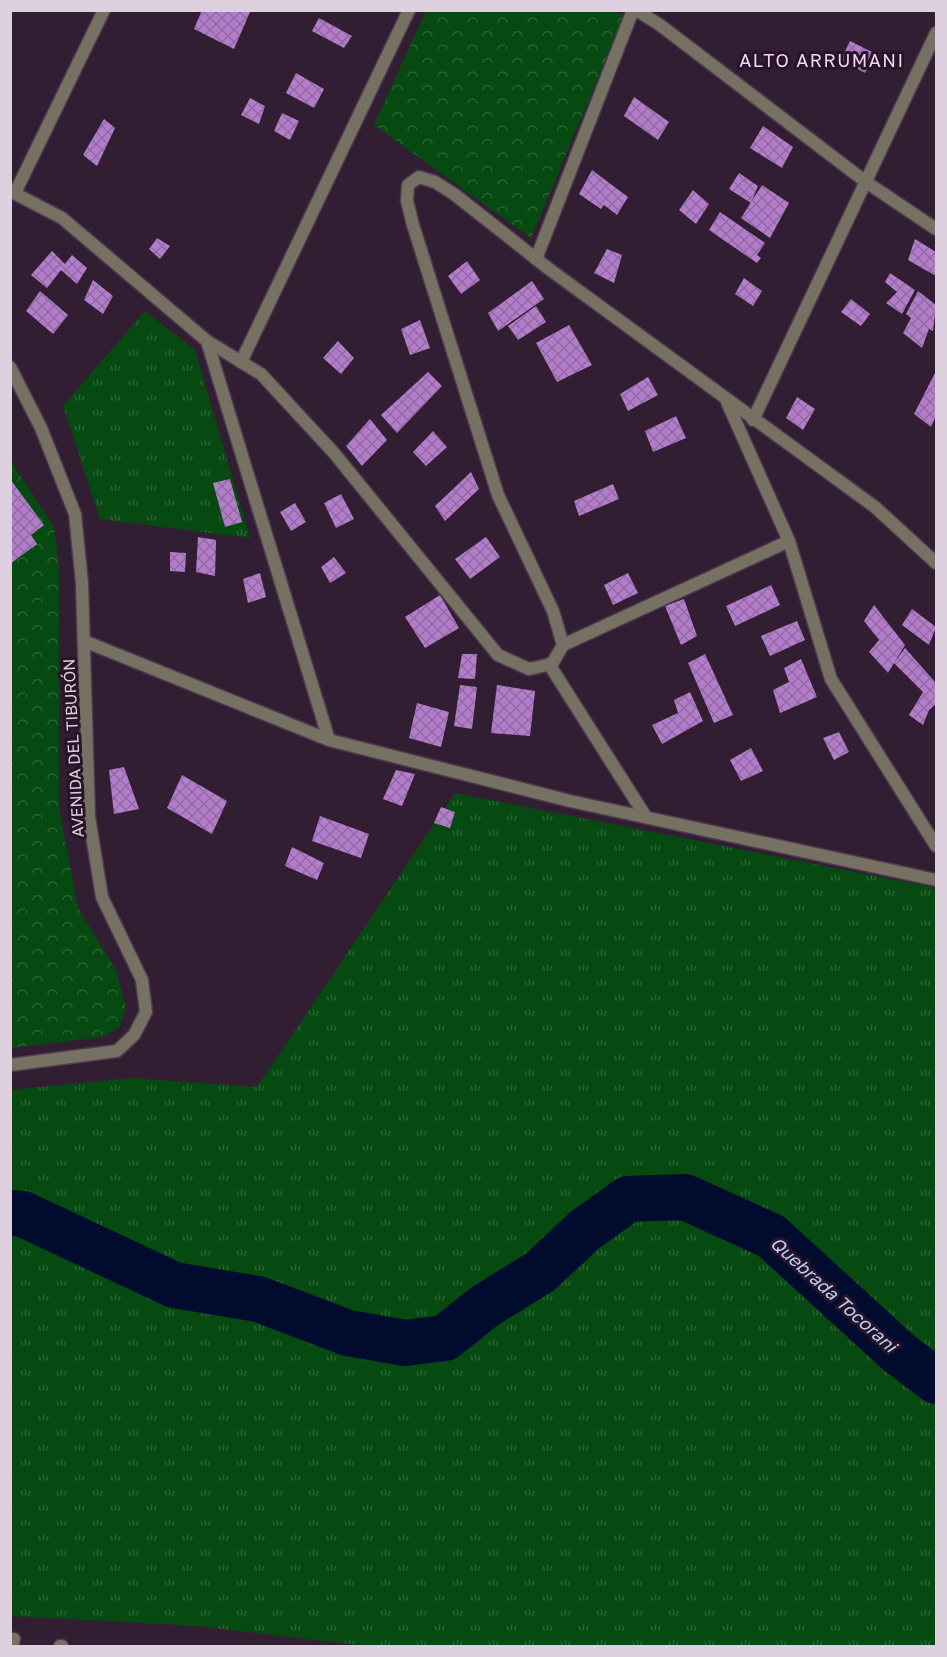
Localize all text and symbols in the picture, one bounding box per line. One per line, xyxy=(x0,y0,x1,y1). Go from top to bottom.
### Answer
district label: ALTO ARRUMANI xyxy=(739,49,905,71)
street label: AVENIDA DEL TIBURÓN xyxy=(58,658,88,838)
water label: Quebrada Tocorani xyxy=(766,1232,903,1358)

